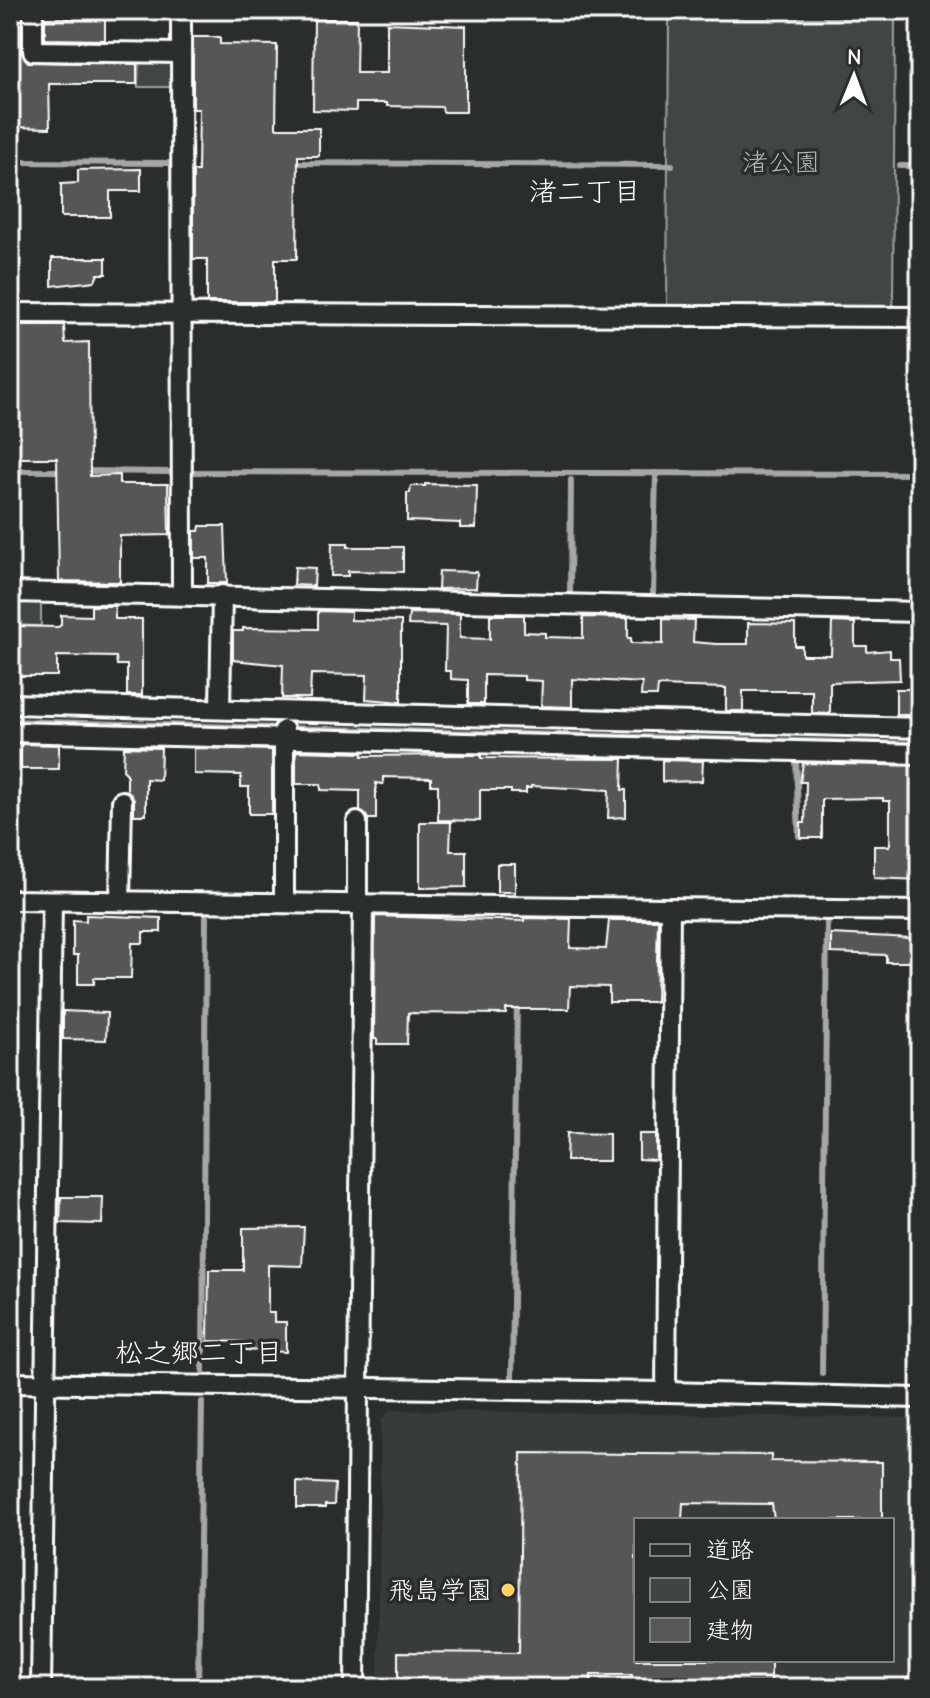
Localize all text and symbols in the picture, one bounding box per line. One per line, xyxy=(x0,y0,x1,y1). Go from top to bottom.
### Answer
north arrow xyxy=(814,36,894,116)
text: N xyxy=(847,44,862,70)
park label: 渚公園 xyxy=(742,148,820,178)
district label: 渚二丁目 xyxy=(529,176,641,208)
district label: 松之郷二丁目 xyxy=(115,1337,283,1369)
legend xyxy=(634,1518,894,1662)
text: 道路 xyxy=(706,1536,754,1564)
place label: 飛島学園 xyxy=(388,1576,492,1606)
text: 公園 xyxy=(706,1576,754,1604)
marker: 飛島学園 xyxy=(499,1581,517,1599)
text: 建物 xyxy=(706,1616,754,1644)

